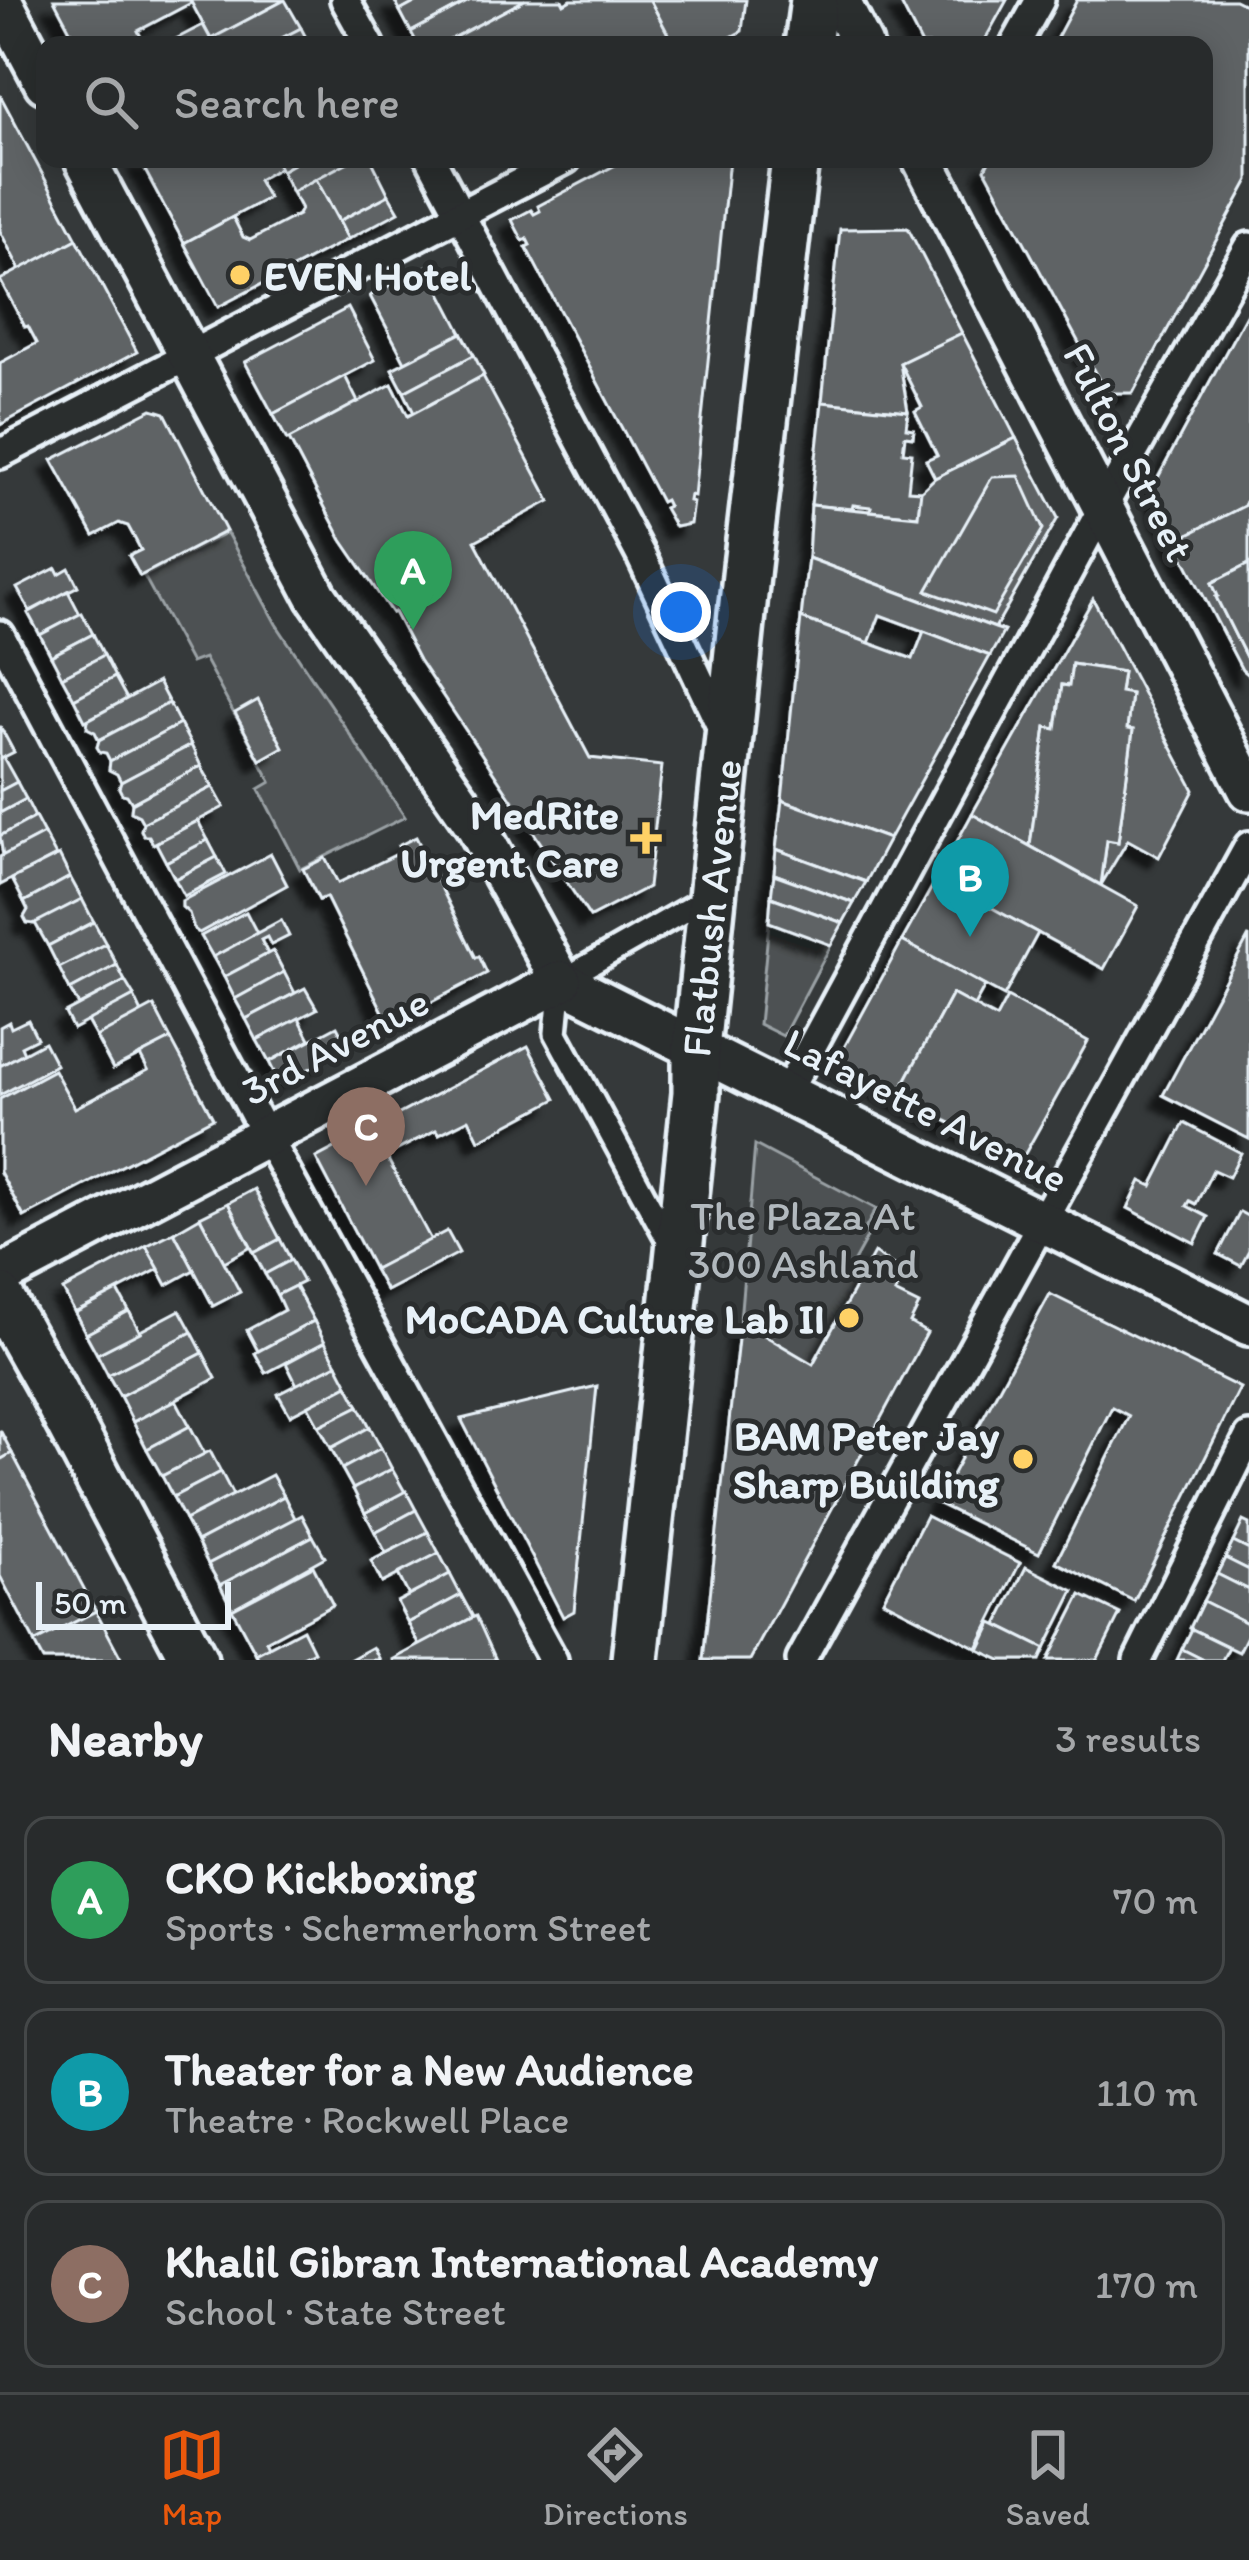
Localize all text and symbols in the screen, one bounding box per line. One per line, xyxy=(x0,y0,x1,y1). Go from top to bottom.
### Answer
search box xyxy=(36,36,1213,168)
icon: search xyxy=(78,69,144,135)
text: Search here xyxy=(174,75,400,129)
place label: EVEN Hotel xyxy=(264,250,471,301)
marker: EVEN Hotel xyxy=(227,262,253,288)
street label: Fulton Street xyxy=(1052,334,1206,570)
pin: A xyxy=(374,531,452,630)
your location xyxy=(651,582,711,642)
street label: Flatbush Avenue xyxy=(670,757,752,1059)
place label: MedRite Urgent Care xyxy=(400,789,619,888)
marker: MedRite Urgent Care xyxy=(630,822,662,854)
pin: B xyxy=(931,838,1009,937)
street label: 3rd Avenue xyxy=(233,975,437,1117)
street label: Lafayette Avenue xyxy=(775,1016,1077,1204)
pin: C xyxy=(327,1087,405,1186)
park label: The Plaza At 300 Ashland xyxy=(687,1190,919,1289)
place label: MoCADA Culture Lab II xyxy=(405,1293,825,1344)
marker: MoCADA Culture Lab II xyxy=(836,1305,862,1331)
place label: BAM Peter Jay Sharp Building xyxy=(733,1410,999,1509)
marker: BAM Peter Jay Sharp Building xyxy=(1010,1446,1036,1472)
scale bar xyxy=(36,1576,231,1629)
text: 50 m xyxy=(54,1583,127,1622)
text: Nearby xyxy=(48,1708,203,1769)
text: 3 results xyxy=(1055,1715,1201,1762)
text: CKO Kickboxing xyxy=(165,1850,476,1904)
text: A xyxy=(78,1877,102,1924)
text: 70 m xyxy=(1113,1877,1198,1924)
text: Sports · Schermerhorn Street xyxy=(165,1904,651,1951)
text: Theater for a New Audience xyxy=(165,2042,694,2096)
text: B xyxy=(77,2069,103,2116)
text: 110 m xyxy=(1096,2069,1198,2116)
text: Theatre · Rockwell Place xyxy=(165,2096,569,2143)
text: Khalil Gibran International Academy xyxy=(165,2234,878,2288)
text: C xyxy=(77,2261,103,2308)
text: 170 m xyxy=(1095,2261,1198,2308)
text: School · State Street xyxy=(165,2288,506,2335)
tab: Map xyxy=(159,2422,225,2533)
tab: Directions xyxy=(543,2422,688,2533)
tab: Saved xyxy=(1006,2422,1090,2533)

